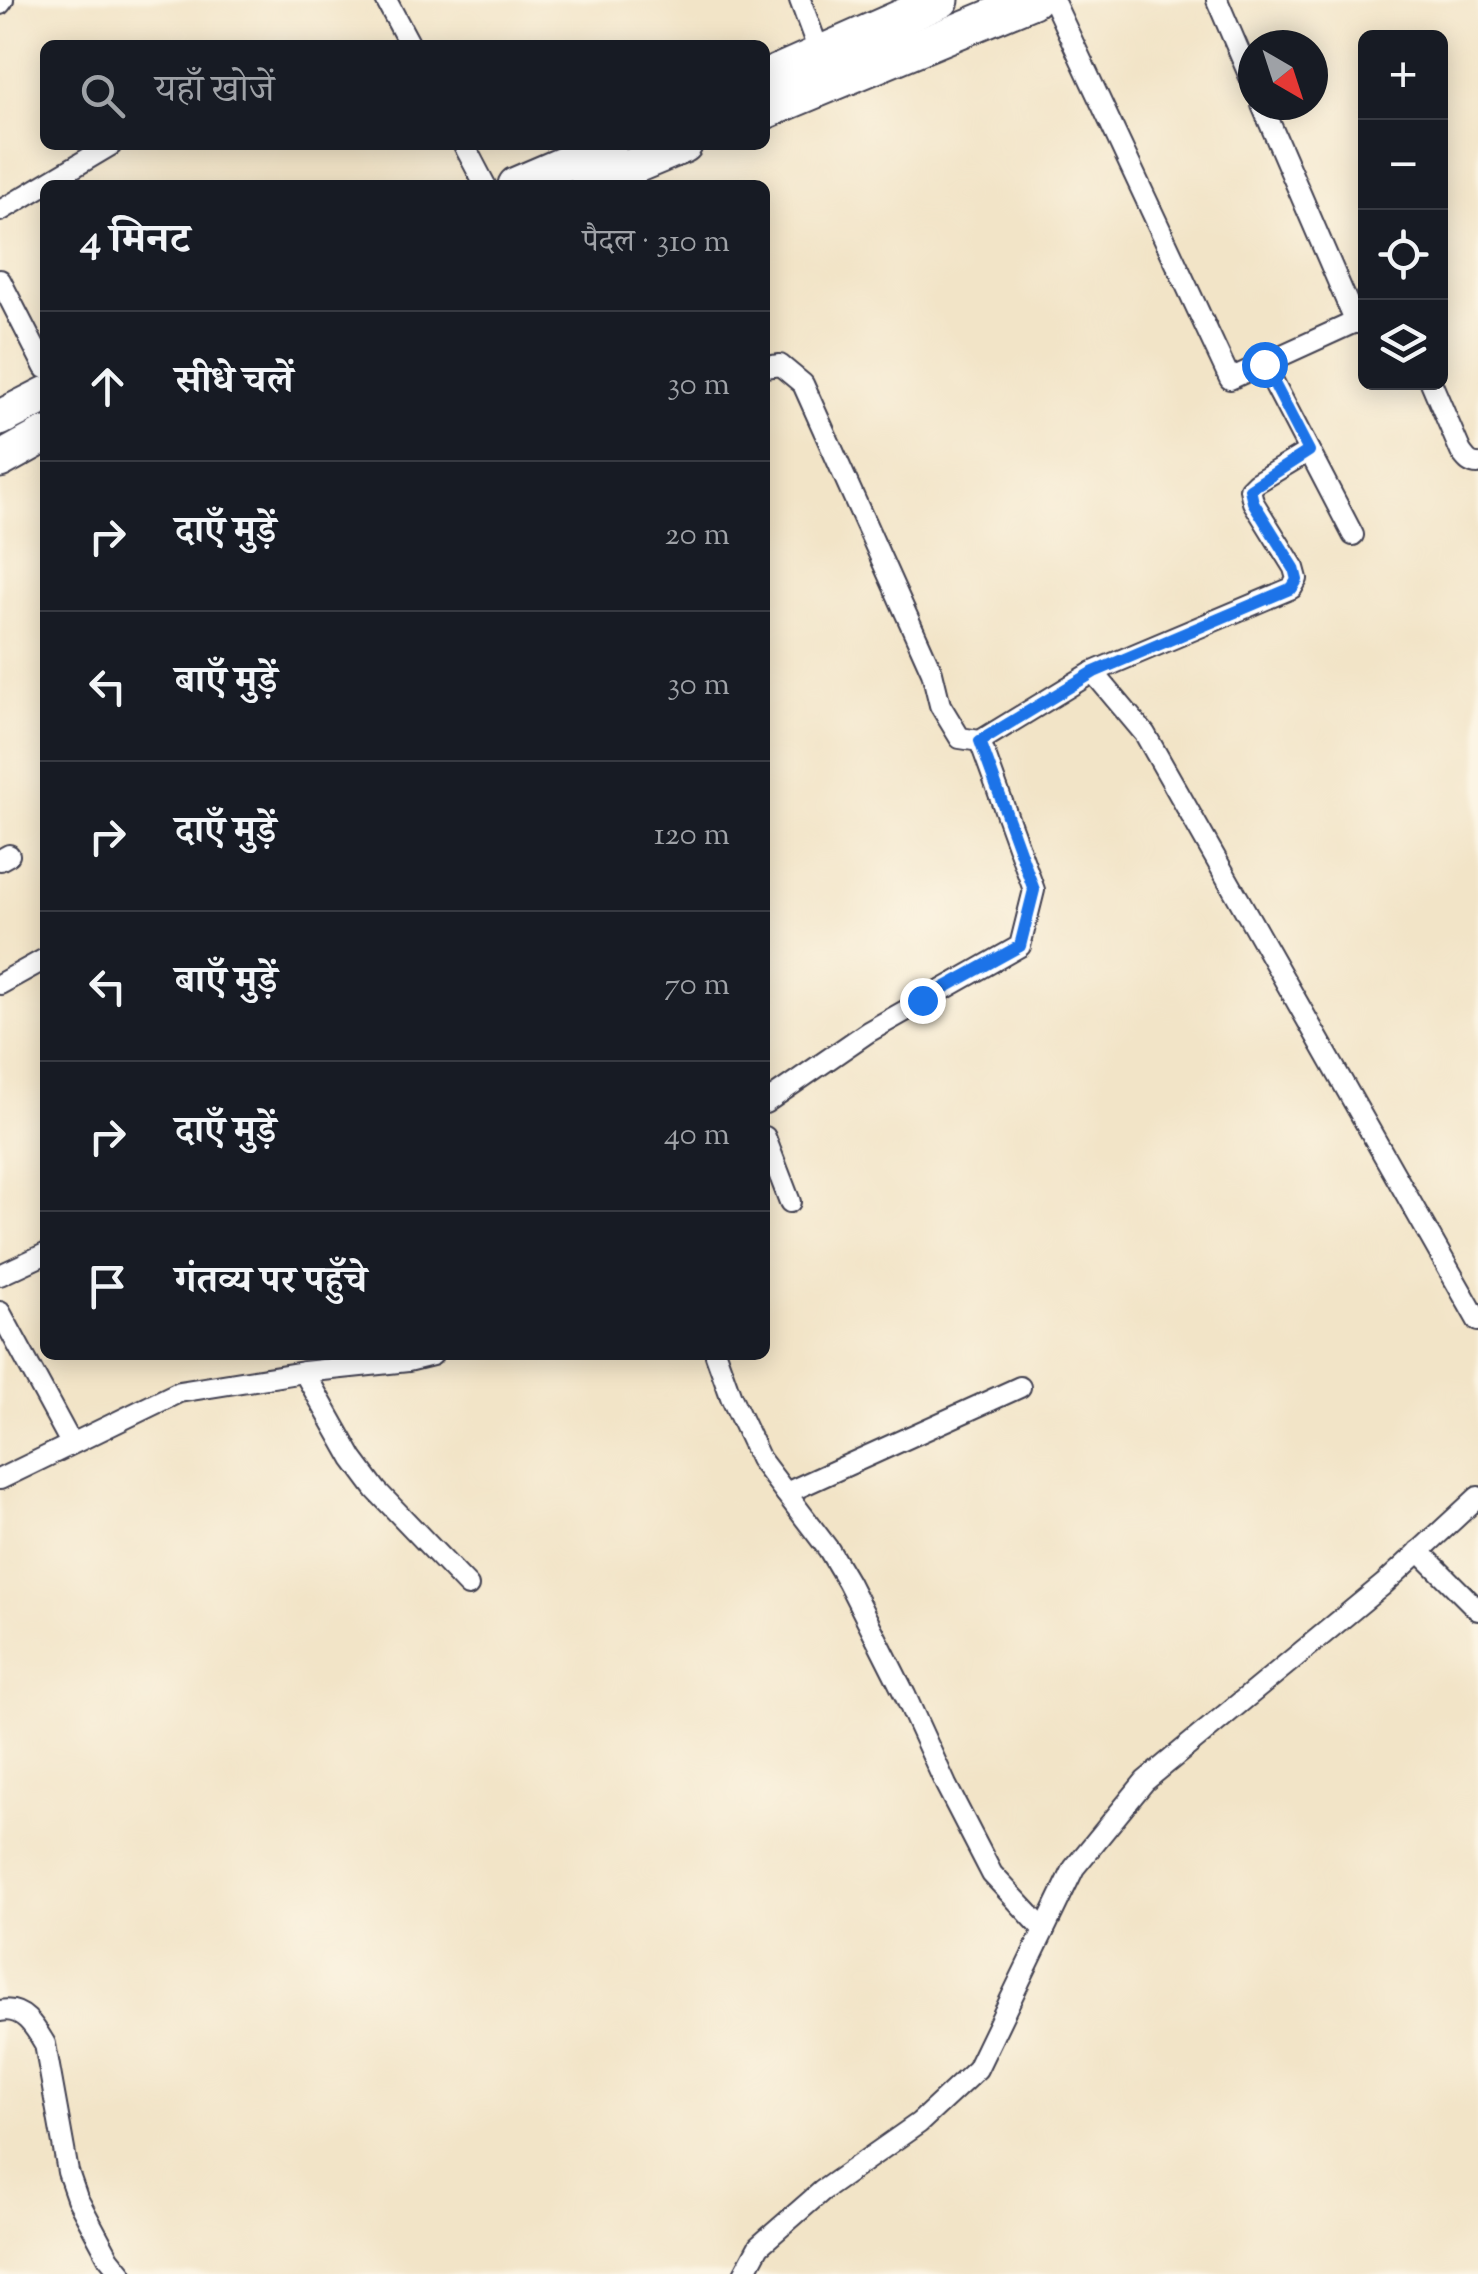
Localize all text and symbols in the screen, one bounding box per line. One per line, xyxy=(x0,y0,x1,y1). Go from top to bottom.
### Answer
north arrow xyxy=(1238,30,1328,120)
map controls xyxy=(1358,30,1448,390)
button: + xyxy=(1358,30,1448,120)
search box xyxy=(40,40,770,150)
text: यहाँ खोजें xyxy=(155,65,274,119)
icon: search xyxy=(75,68,130,123)
button: − xyxy=(1358,120,1448,210)
button: locate xyxy=(1358,210,1448,300)
text: 4 मिनट xyxy=(80,212,190,272)
text: पैदल · 310 m xyxy=(582,220,730,266)
button: layers xyxy=(1358,300,1448,390)
route start xyxy=(1242,342,1288,388)
text: सीधे चलें xyxy=(175,356,293,410)
icon: ahead xyxy=(80,359,135,414)
text: 30 m xyxy=(667,363,730,409)
text: दाएँ मुड़ें xyxy=(175,506,276,560)
icon: right xyxy=(80,509,135,564)
text: 20 m xyxy=(665,513,730,559)
text: बाएँ मुड़ें xyxy=(175,656,277,710)
icon: left xyxy=(80,659,135,714)
text: 30 m xyxy=(667,663,730,709)
text: दाएँ मुड़ें xyxy=(175,806,276,860)
icon: right xyxy=(80,809,135,864)
text: 120 m xyxy=(654,813,730,859)
text: बाएँ मुड़ें xyxy=(175,956,277,1010)
icon: left xyxy=(80,959,135,1014)
text: 70 m xyxy=(664,963,730,1009)
route end xyxy=(900,978,946,1024)
text: दाएँ मुड़ें xyxy=(175,1106,276,1160)
icon: right xyxy=(80,1109,135,1164)
text: 40 m xyxy=(664,1113,730,1159)
text: गंतव्य पर पहुँचे xyxy=(175,1256,367,1310)
icon: arrive xyxy=(80,1259,135,1314)

